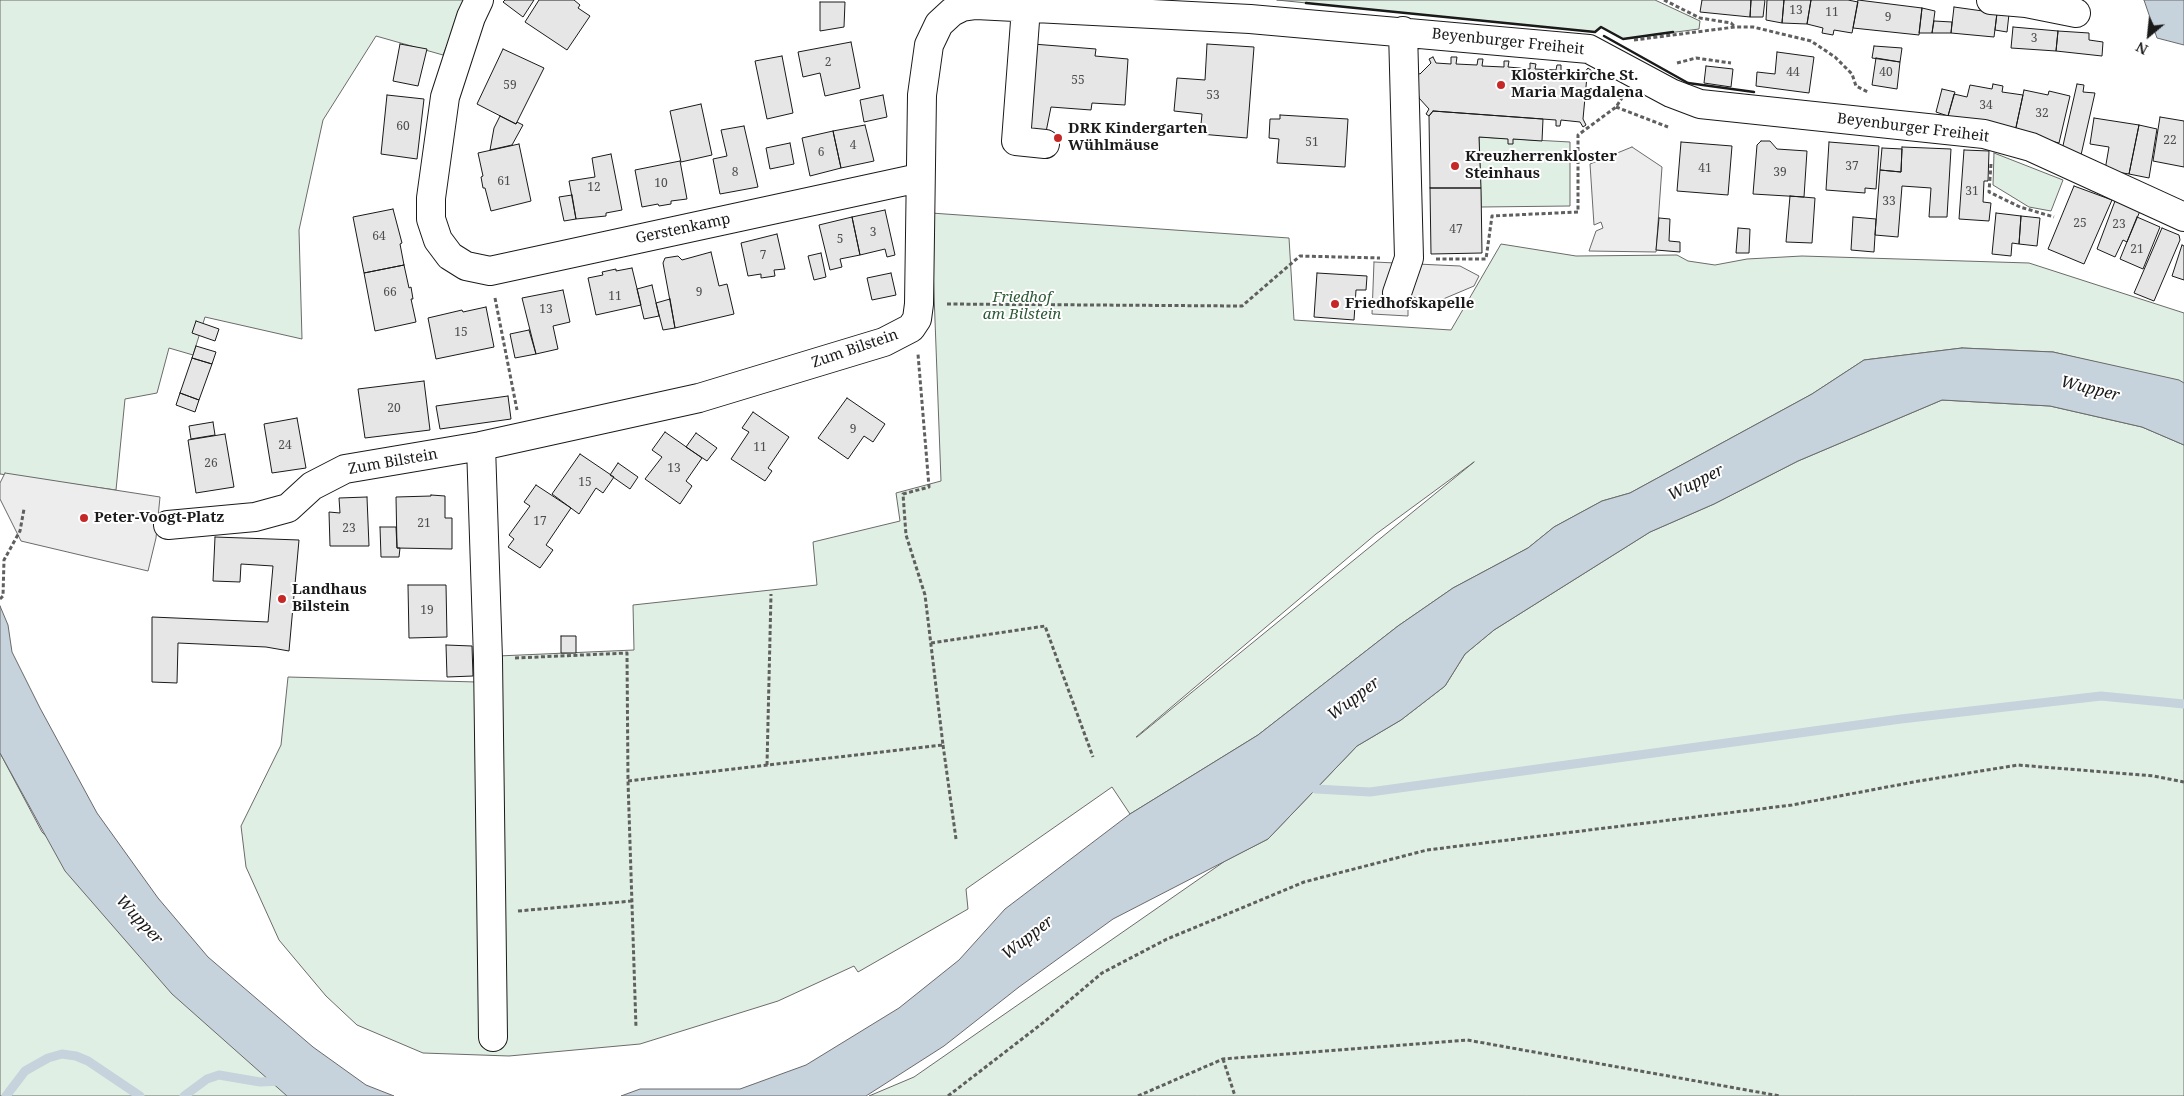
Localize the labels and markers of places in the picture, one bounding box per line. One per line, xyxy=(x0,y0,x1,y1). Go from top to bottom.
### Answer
place label: Klosterkirche St. Maria Magdalena xyxy=(1511,67,1644,102)
marker: Klosterkirche St. Maria Magdalena xyxy=(1495,79,1507,91)
place label: DRK Kindergarten Wühlmäuse xyxy=(1068,120,1207,155)
marker: DRK Kindergarten Wühlmäuse xyxy=(1052,132,1064,144)
place label: Kreuzherrenkloster Steinhaus xyxy=(1465,148,1617,183)
marker: Kreuzherrenkloster Steinhaus xyxy=(1449,160,1461,172)
place label: Friedhofskapelle xyxy=(1345,295,1474,313)
marker: Friedhofskapelle xyxy=(1329,298,1341,310)
place label: Peter-Voogt-Platz xyxy=(94,509,224,527)
marker: Peter-Voogt-Platz xyxy=(78,512,90,524)
place label: Landhaus Bilstein xyxy=(292,581,367,616)
marker: Landhaus Bilstein xyxy=(276,593,288,605)

